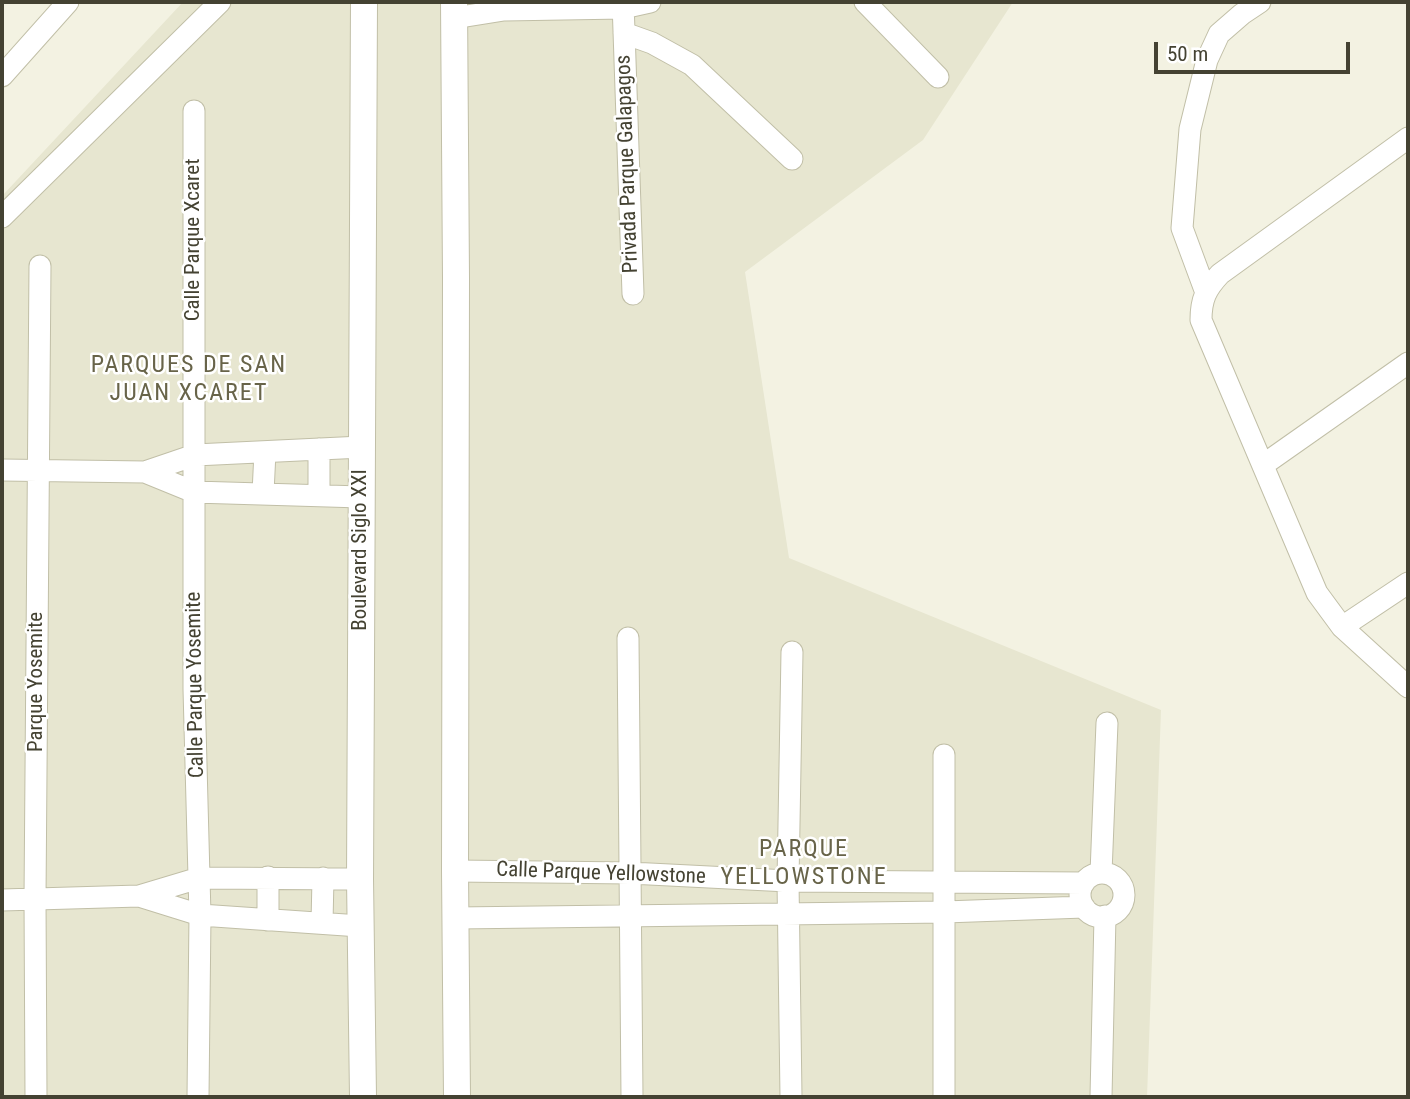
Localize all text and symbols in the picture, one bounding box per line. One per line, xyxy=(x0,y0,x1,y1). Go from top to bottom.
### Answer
scale bar xyxy=(1158,28,1354,72)
text: 50 m xyxy=(1167,42,1208,66)
street label: Privada Parque Galapagos xyxy=(612,54,644,274)
street label: Calle Parque Xcaret xyxy=(181,159,207,321)
district label: PARQUES DE SAN JUAN XCARET xyxy=(93,352,285,408)
street label: Boulevard Siglo XXI xyxy=(348,469,374,631)
street label: Calle Parque Yosemite xyxy=(182,592,210,778)
street label: Parque Yosemite xyxy=(24,612,50,752)
district label: PARQUE YELLOWSTONE xyxy=(722,836,886,892)
street label: Calle Parque Yellowstone xyxy=(496,858,706,890)

